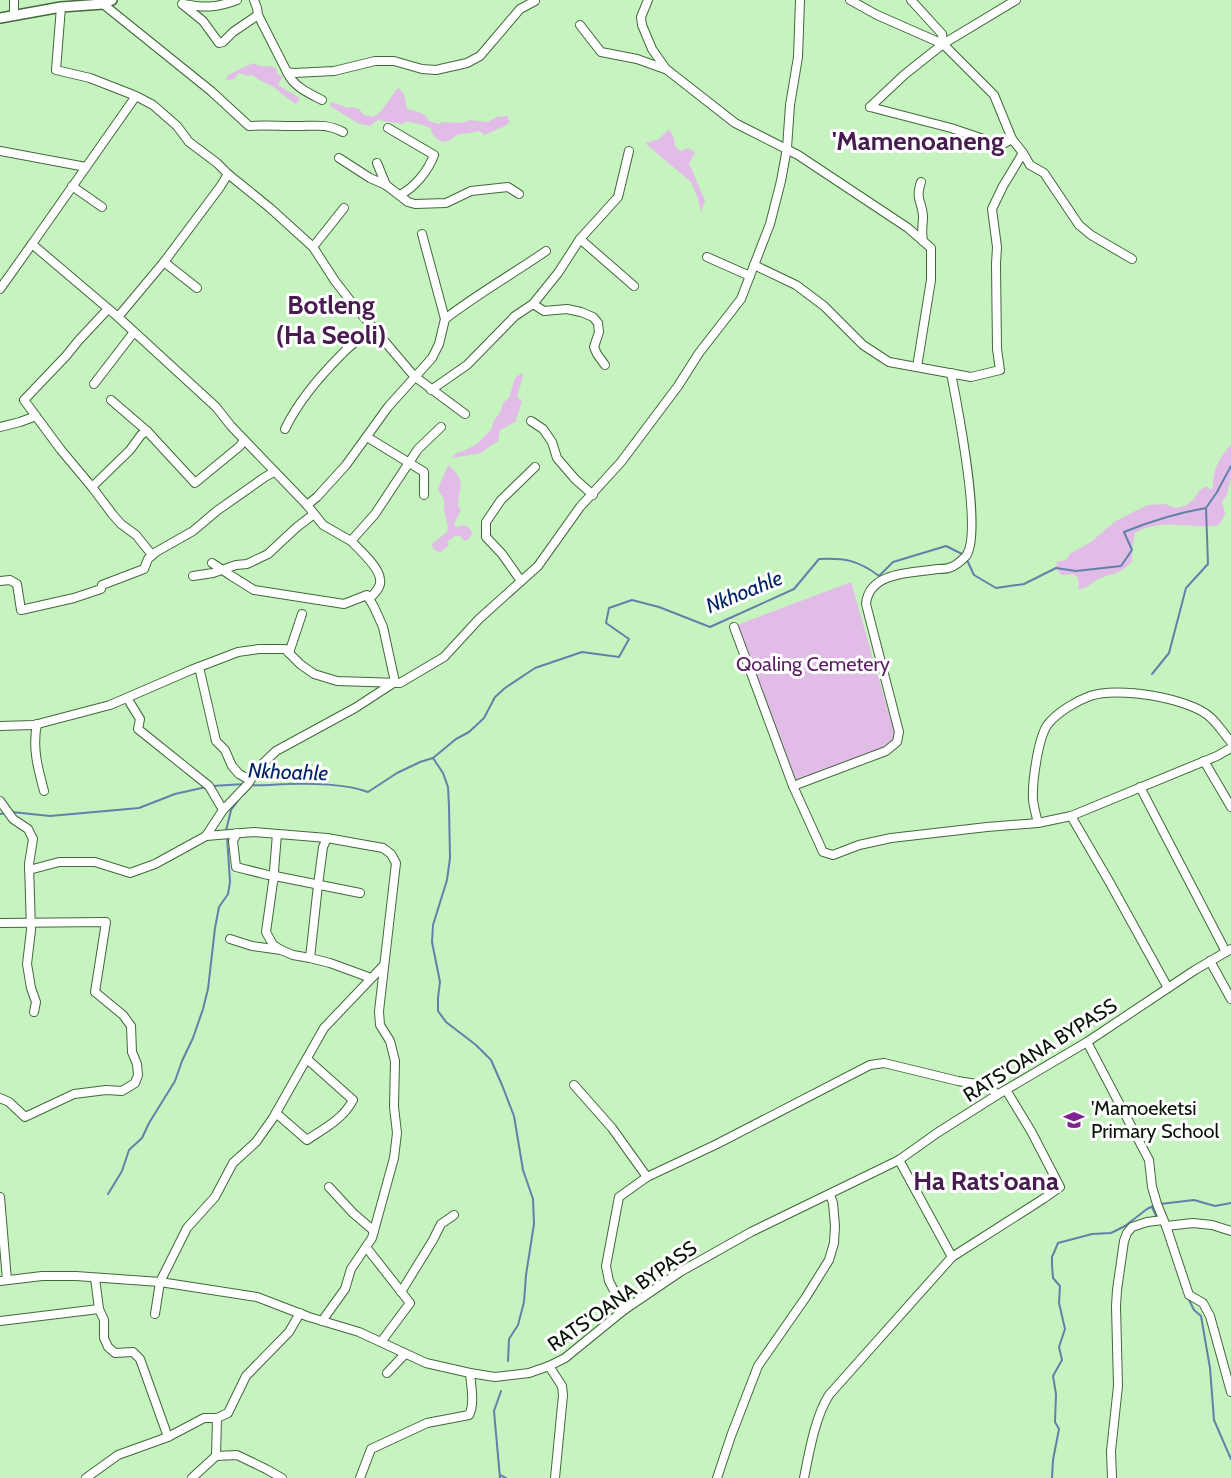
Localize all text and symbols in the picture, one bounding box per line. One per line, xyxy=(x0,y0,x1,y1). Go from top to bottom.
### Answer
district label: 'Mamenoaneng xyxy=(832,125,1004,157)
district label: Botleng (Ha Seoli) xyxy=(276,289,386,351)
water label: Nkhoahle xyxy=(702,565,786,618)
park label: Qoaling Cemetery xyxy=(736,652,890,676)
water label: Nkhoahle xyxy=(247,758,329,785)
street label: RATS'OANA BYPASS xyxy=(959,993,1121,1107)
place label: 'Mamoeketsi Primary School xyxy=(1091,1096,1219,1143)
school or university icon: 'Mamoeketsi Primary School xyxy=(1062,1108,1086,1132)
district label: Ha Rats'oana xyxy=(913,1165,1059,1197)
street label: RATS'OANA BYPASS xyxy=(543,1235,701,1356)

